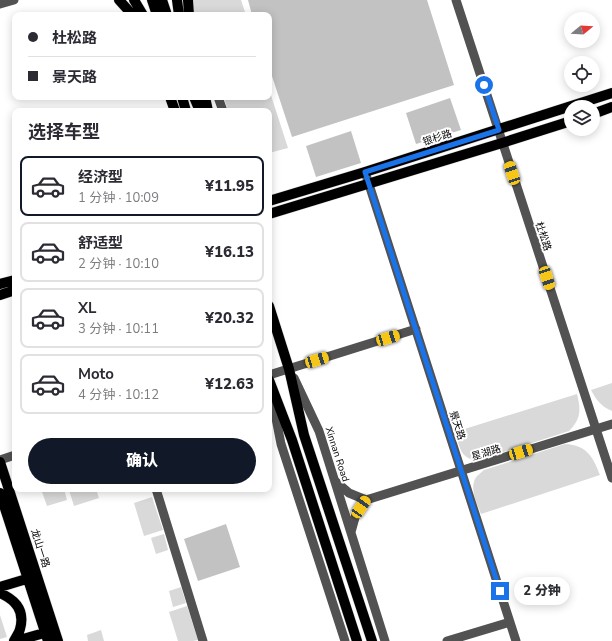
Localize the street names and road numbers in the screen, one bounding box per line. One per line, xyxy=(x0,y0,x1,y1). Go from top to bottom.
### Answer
street label: 银杉路 xyxy=(421,127,454,149)
street label: 杜松路 xyxy=(532,220,554,253)
street label: 景天路 xyxy=(446,409,468,442)
street label: Xinnan Road xyxy=(322,425,353,484)
street label: 星湖路 xyxy=(470,442,503,464)
street label: 龙山一路 xyxy=(27,527,53,569)

